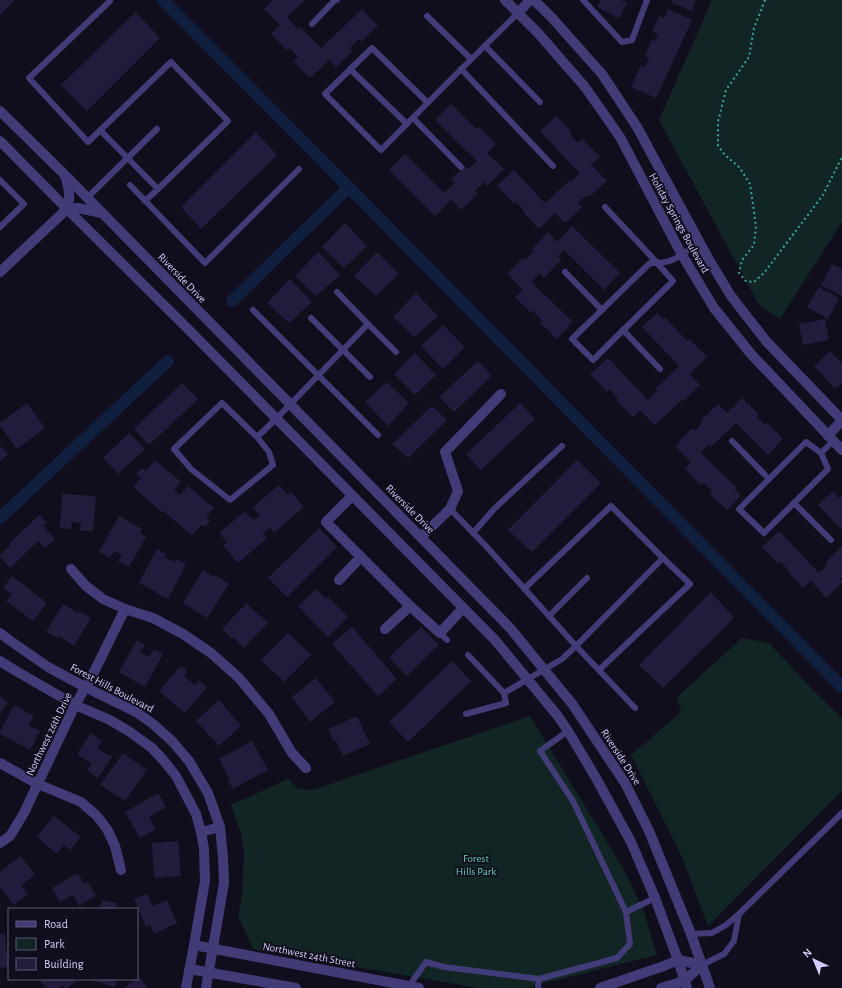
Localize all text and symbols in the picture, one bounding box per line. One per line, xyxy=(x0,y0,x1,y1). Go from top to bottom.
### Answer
street label: Holiday Springs Boulevard xyxy=(647,171,711,275)
street label: Riverside Drive xyxy=(156,251,208,305)
street label: Riverside Drive xyxy=(383,482,437,536)
street label: Forest Hills Boulevard xyxy=(69,661,156,715)
street label: Northwest 26th Drive xyxy=(24,691,74,777)
street label: Riverside Drive xyxy=(599,727,643,787)
park label: Forest Hills Park xyxy=(456,853,496,877)
legend xyxy=(8,908,138,980)
text: Road xyxy=(44,918,68,930)
text: Park xyxy=(44,938,65,950)
north arrow xyxy=(794,940,834,980)
street label: Northwest 24th Street xyxy=(262,941,357,969)
text: N xyxy=(801,947,814,960)
text: Building xyxy=(44,958,84,970)

